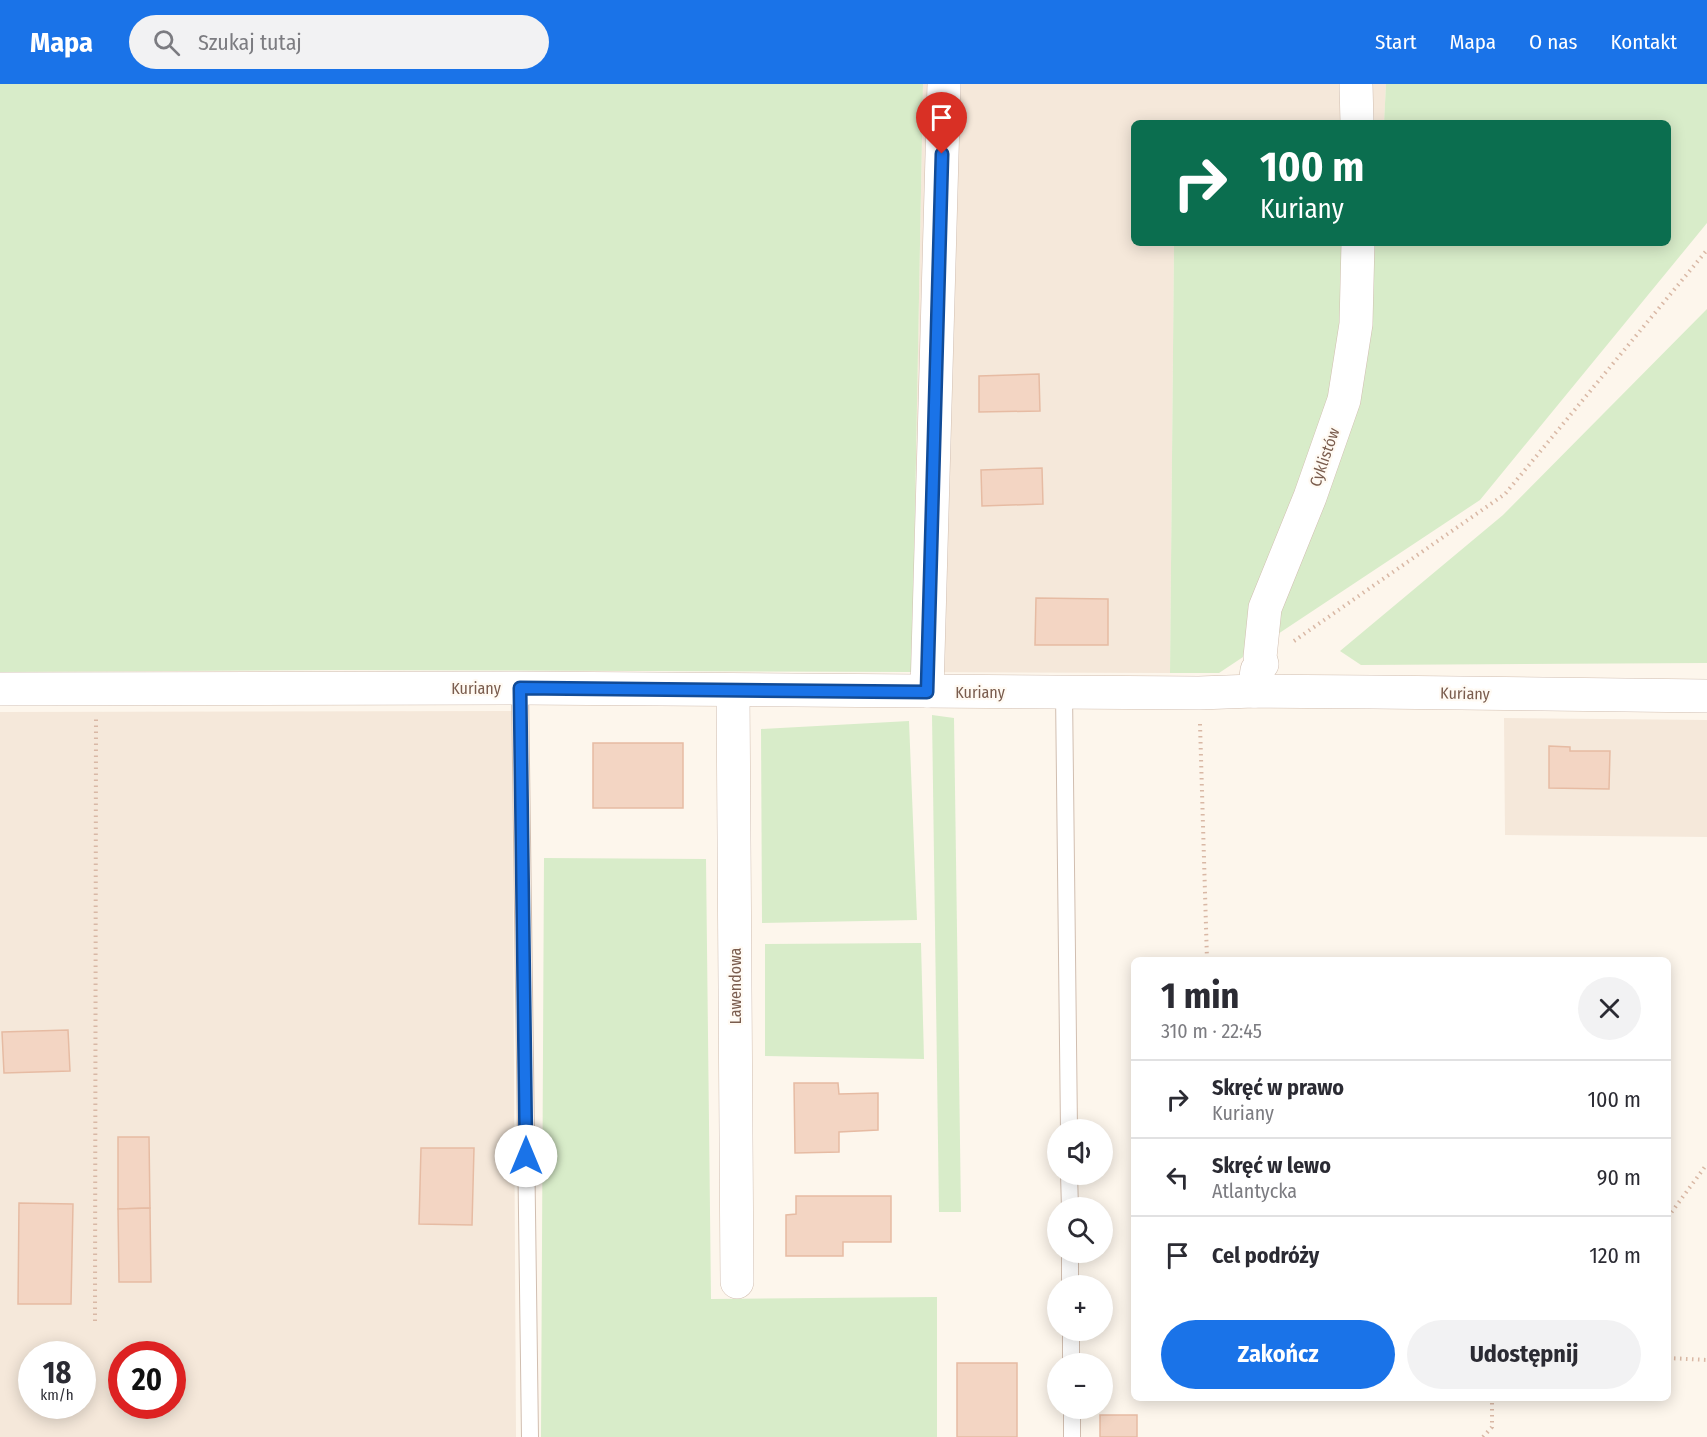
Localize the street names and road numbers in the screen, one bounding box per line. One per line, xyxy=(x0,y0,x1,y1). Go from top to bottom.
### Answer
street label: Cyklistów xyxy=(1306,425,1344,489)
street label: Kuriany xyxy=(451,679,502,698)
street label: Kuriany xyxy=(955,683,1006,702)
street label: Kuriany xyxy=(1440,684,1491,703)
street label: Lawendowa xyxy=(726,948,745,1024)

